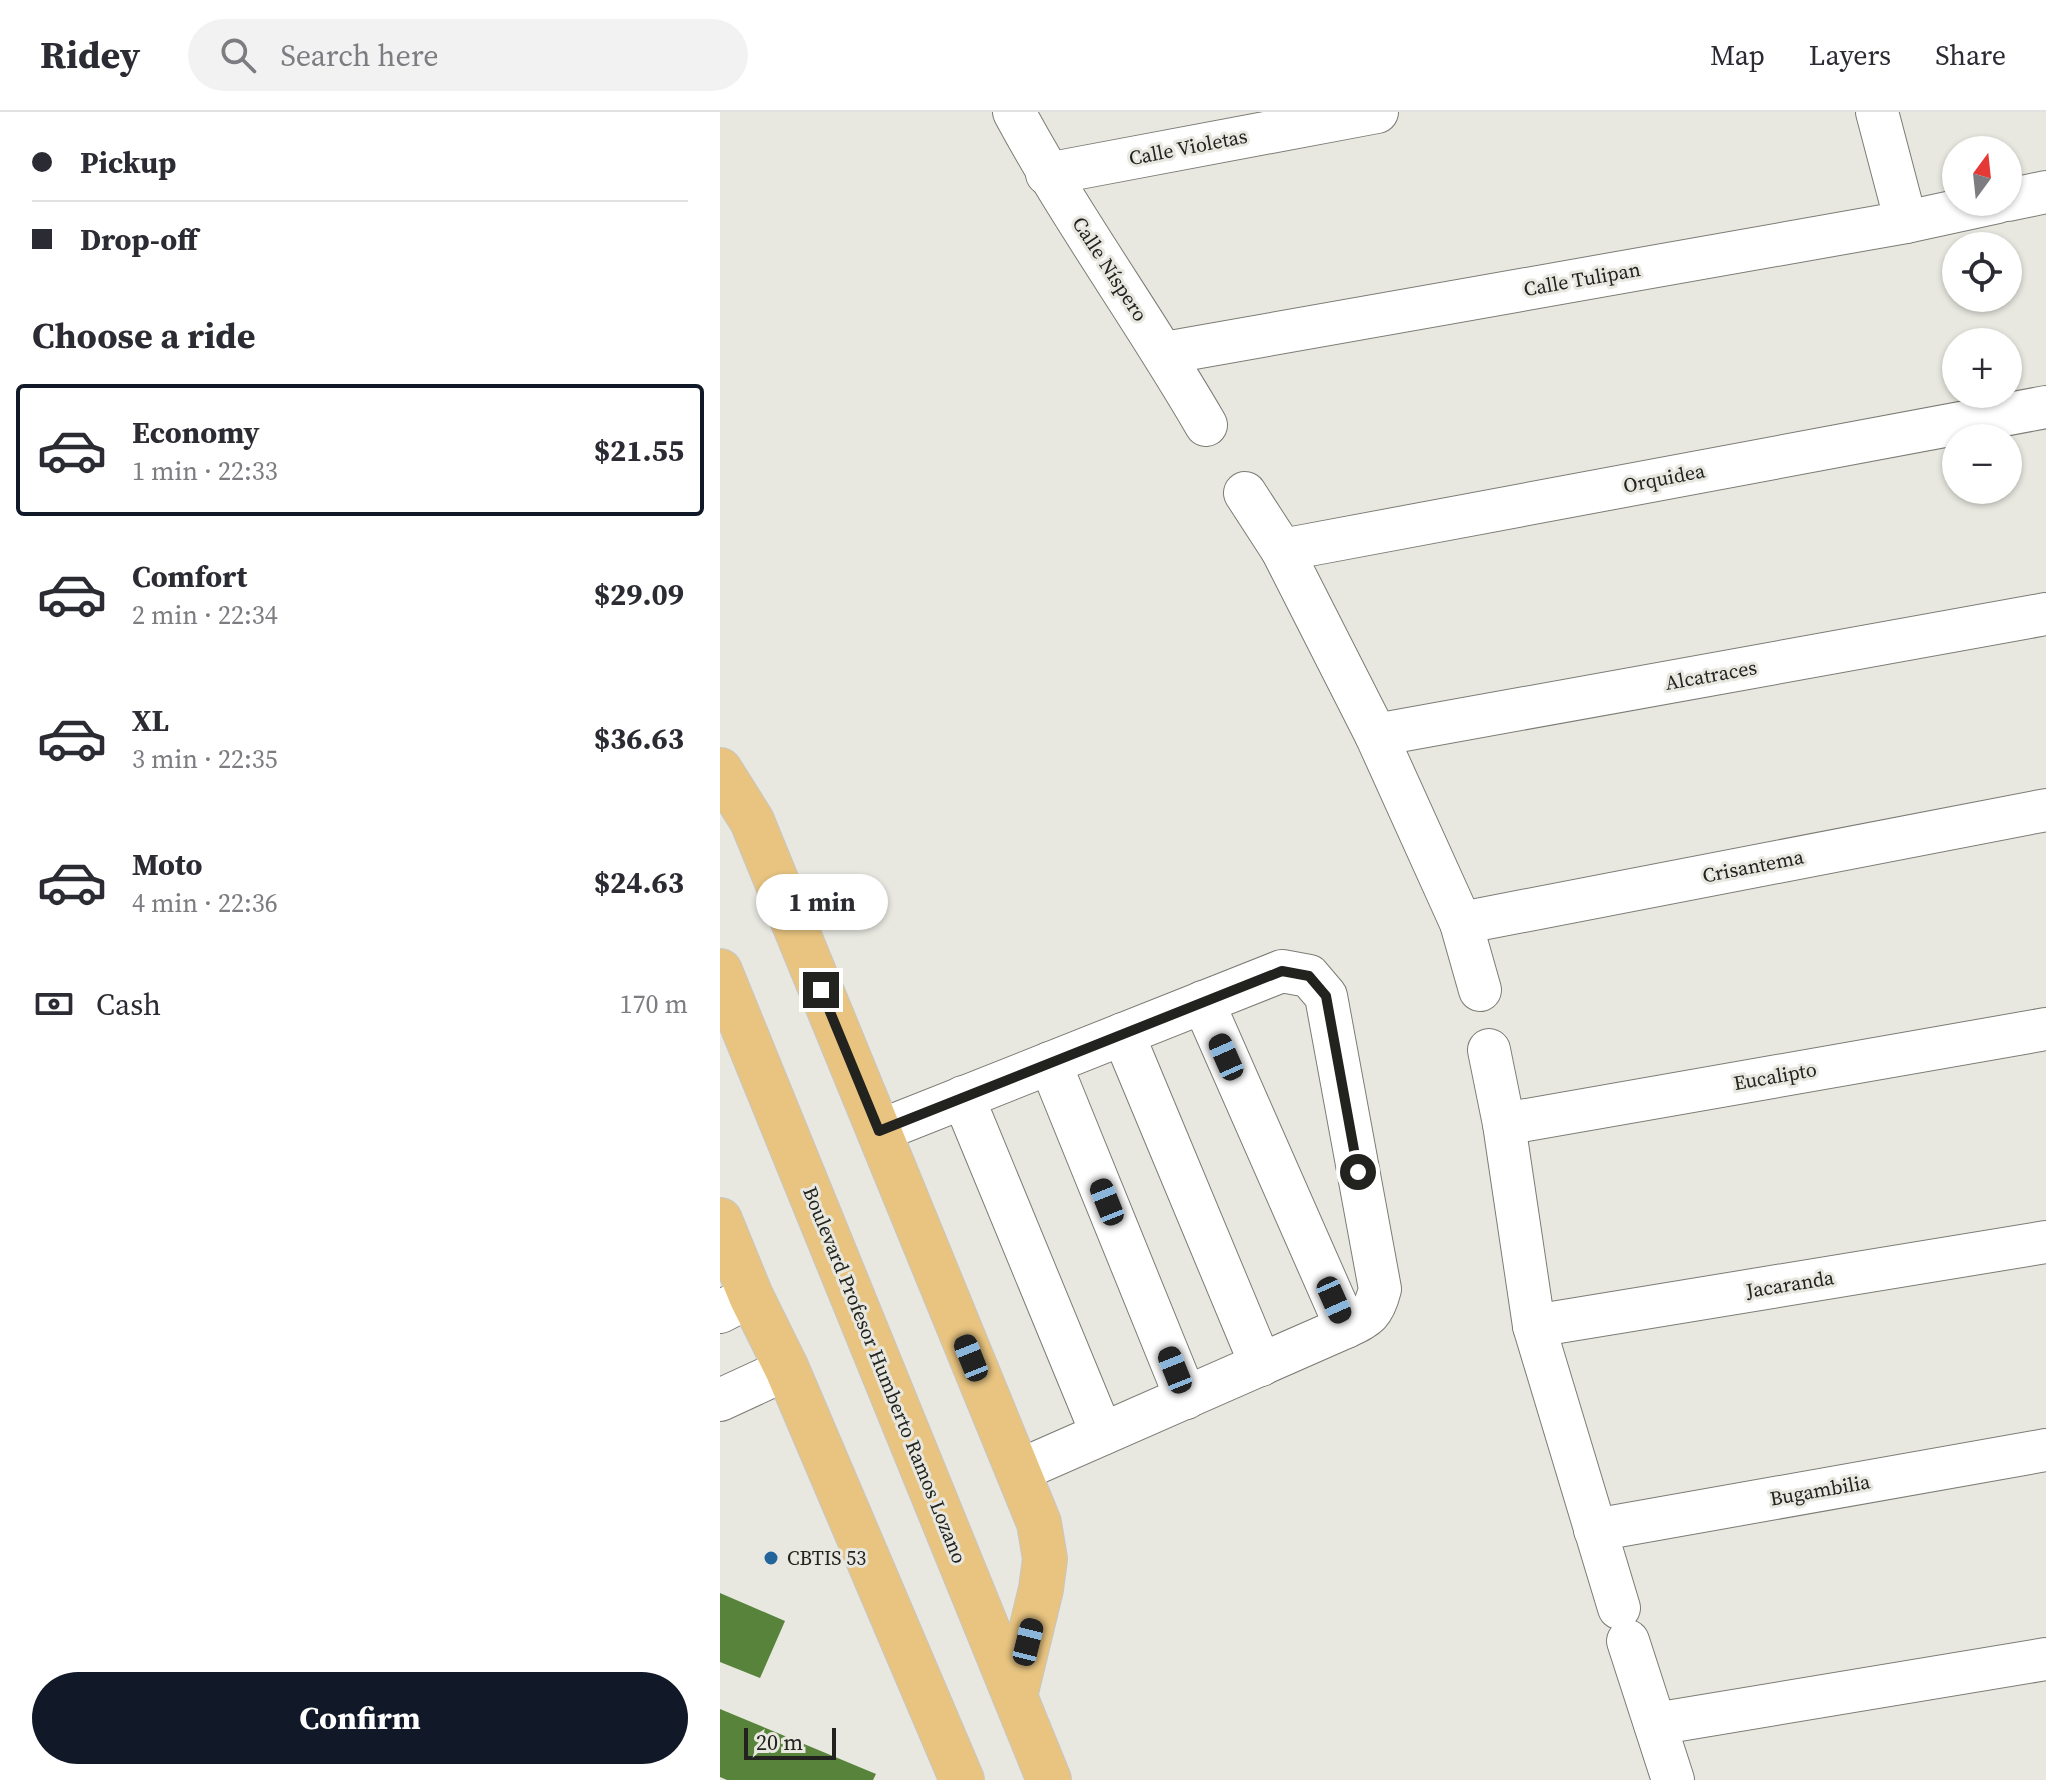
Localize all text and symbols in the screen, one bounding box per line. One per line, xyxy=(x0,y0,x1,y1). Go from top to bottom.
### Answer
search box xyxy=(188,19,748,91)
text: Ridey xyxy=(40,29,140,81)
icon: search xyxy=(216,33,260,77)
text: Search here xyxy=(280,35,439,76)
text: Map xyxy=(1710,36,1765,74)
text: Layers xyxy=(1809,36,1891,74)
text: Share xyxy=(1935,36,2006,74)
street label: Calle Violetas xyxy=(1126,122,1250,172)
north arrow xyxy=(1942,136,2022,216)
map controls xyxy=(1942,136,2022,504)
text: Pickup xyxy=(80,142,176,183)
street label: Calle Níspero xyxy=(1066,211,1154,327)
text: Drop-off xyxy=(80,219,198,260)
button: locate xyxy=(1942,232,2022,312)
street label: Calle Tulipan xyxy=(1521,255,1643,303)
text: Choose a ride xyxy=(32,311,255,360)
button: + xyxy=(1942,328,2022,408)
text: Economy xyxy=(132,412,260,453)
icon: car xyxy=(36,414,108,486)
button: − xyxy=(1942,424,2022,504)
text: $21.55 xyxy=(594,430,684,471)
text: 1 min · 22:33 xyxy=(132,453,278,489)
street label: Orquidea xyxy=(1621,456,1708,500)
text: Comfort xyxy=(132,556,247,597)
icon: car xyxy=(36,558,108,630)
text: $29.09 xyxy=(594,574,684,615)
text: 2 min · 22:34 xyxy=(132,597,278,633)
street label: Alcatraces xyxy=(1663,653,1759,697)
text: XL xyxy=(132,700,169,741)
icon: car xyxy=(36,702,108,774)
text: $36.63 xyxy=(594,718,684,759)
text: 3 min · 22:35 xyxy=(132,741,278,777)
street label: Crisantema xyxy=(1700,842,1807,890)
text: Moto xyxy=(132,844,203,885)
icon: car xyxy=(36,846,108,918)
text: $24.63 xyxy=(594,862,684,903)
callout: 1 min xyxy=(755,874,887,930)
text: 1 min xyxy=(788,884,856,920)
text: 4 min · 22:36 xyxy=(132,885,278,921)
route end xyxy=(803,972,839,1008)
icon: cash xyxy=(32,982,76,1026)
text: Cash xyxy=(96,984,161,1025)
text: 170 m xyxy=(620,986,688,1022)
car xyxy=(1205,1030,1247,1084)
street label: Eucalipto xyxy=(1731,1055,1819,1097)
route start xyxy=(1340,1154,1376,1190)
car xyxy=(1087,1175,1127,1229)
street label: Boulevard Profesor Humberto Ramos Lozano xyxy=(796,1182,974,1568)
street label: Jacaranda xyxy=(1743,1263,1837,1305)
car xyxy=(1313,1273,1355,1327)
car xyxy=(951,1331,991,1385)
car xyxy=(1155,1343,1195,1397)
street label: Bugambilia xyxy=(1768,1467,1873,1513)
place label: CBTIS 53 xyxy=(787,1544,866,1572)
marker: CBTIS 53 xyxy=(762,1549,780,1567)
car xyxy=(1011,1616,1045,1668)
button: Confirm xyxy=(32,1672,688,1764)
scale bar xyxy=(744,1724,836,1760)
text: 20 m xyxy=(756,1727,803,1757)

